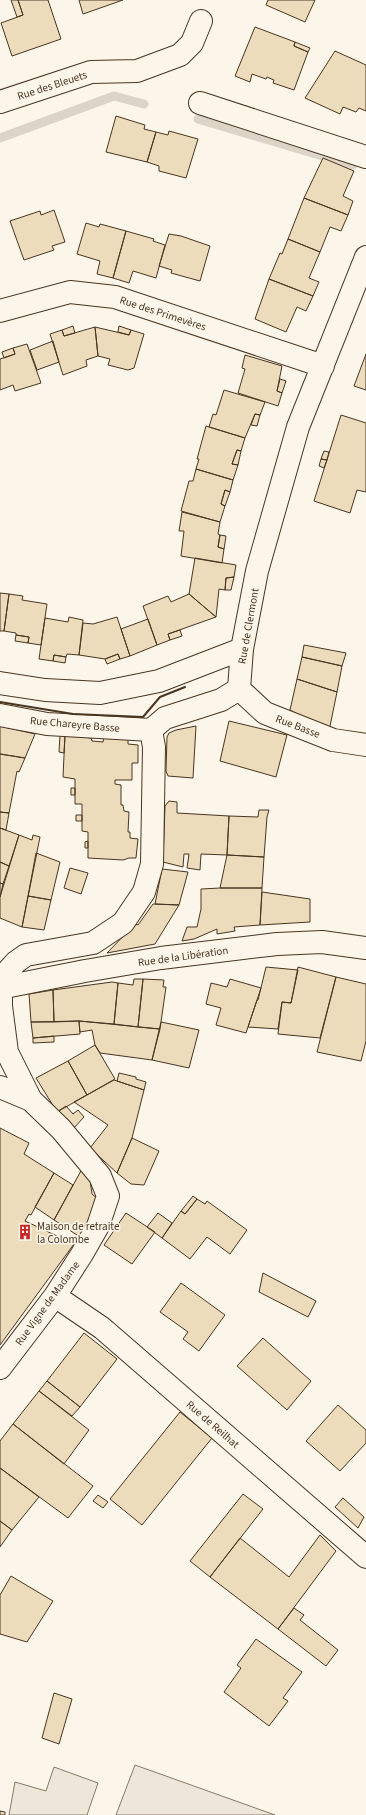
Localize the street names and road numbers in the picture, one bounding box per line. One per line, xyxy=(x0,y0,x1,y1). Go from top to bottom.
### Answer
street label: Rue des Bleuets xyxy=(15,67,89,104)
street label: Rue des Primevères xyxy=(118,292,208,335)
street label: Rue de Clermont xyxy=(234,587,263,665)
street label: Rue Basse xyxy=(273,711,323,742)
street label: Rue Chareyre Basse xyxy=(29,713,121,736)
street label: Rue de la Libération xyxy=(137,943,229,970)
street label: Rue Vigne de Madame xyxy=(12,1258,83,1349)
street label: Rue de Reilhat xyxy=(183,1397,243,1452)

